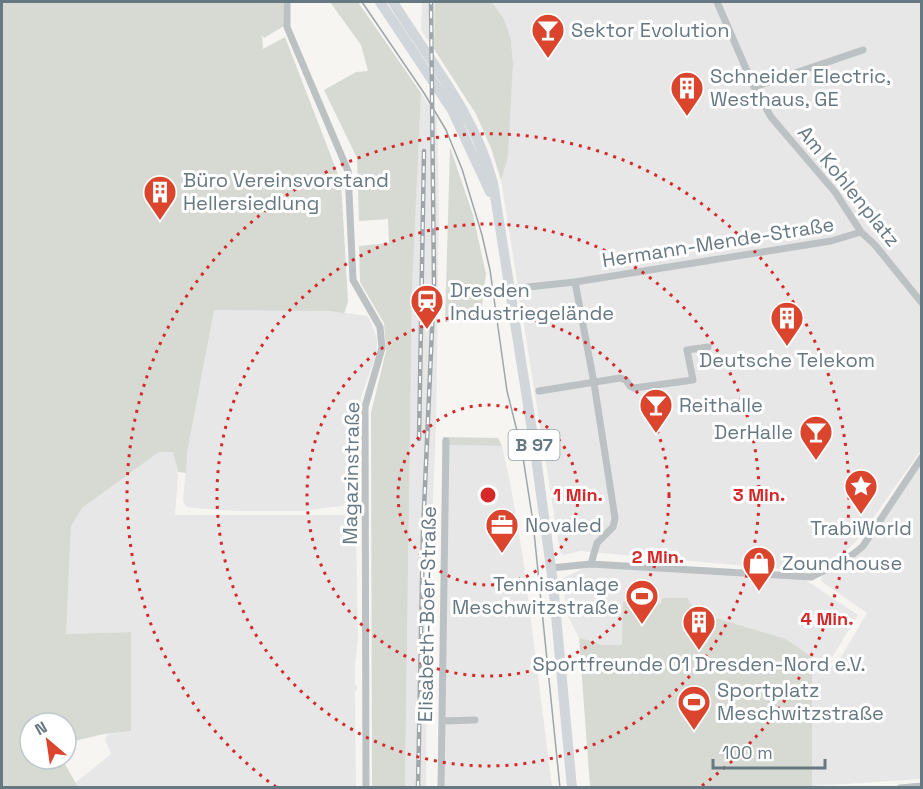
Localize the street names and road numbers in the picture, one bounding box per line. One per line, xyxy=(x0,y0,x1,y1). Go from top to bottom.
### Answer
street label: Am Kohlenplatz xyxy=(792,120,906,252)
street label: Hermann-Mende-Straße xyxy=(600,211,836,273)
street label: Magazinstraße xyxy=(337,401,365,545)
road number: B 97 xyxy=(508,430,560,460)
street label: Elisabeth-Boer-Straße xyxy=(412,506,442,722)

